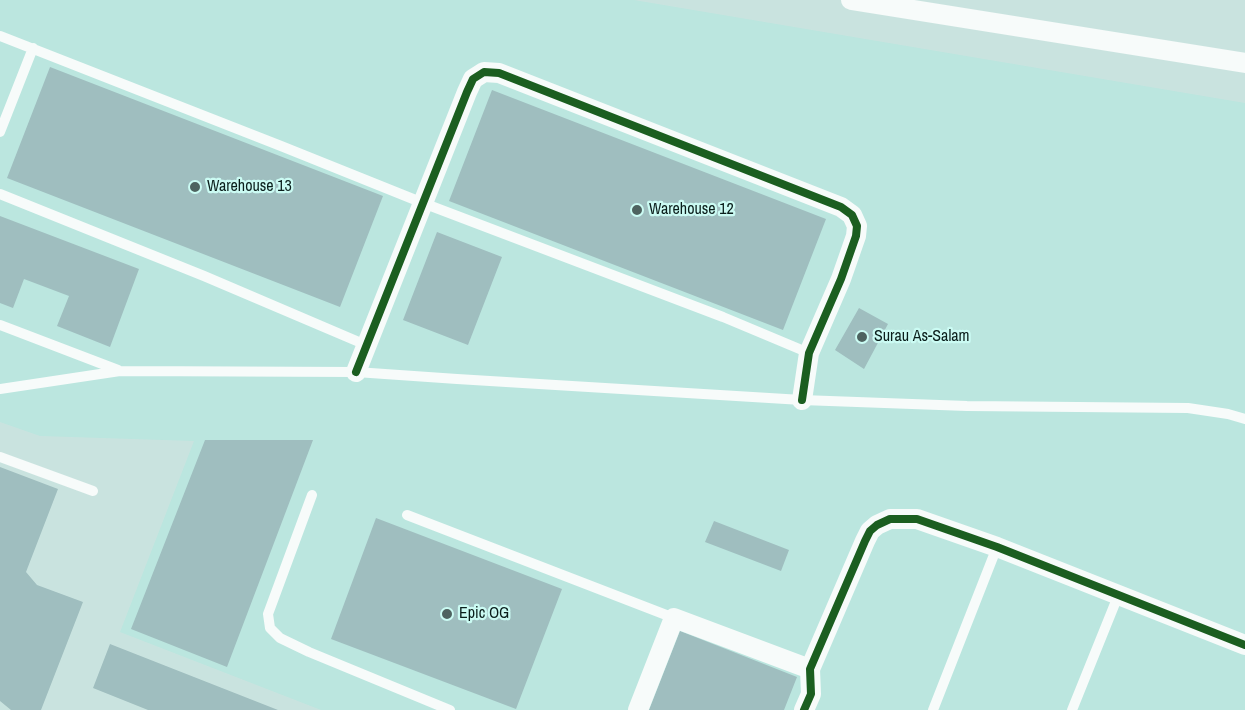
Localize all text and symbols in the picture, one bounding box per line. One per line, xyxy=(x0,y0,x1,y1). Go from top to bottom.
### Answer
place label: Warehouse 13 xyxy=(207,177,292,197)
marker: Warehouse 13 xyxy=(188,180,202,194)
place label: Warehouse 12 xyxy=(649,200,734,220)
marker: Warehouse 12 xyxy=(630,203,644,217)
place label: Surau As-Salam xyxy=(874,327,970,347)
marker: Surau As-Salam xyxy=(855,330,869,344)
place label: Epic OG xyxy=(459,604,509,624)
marker: Epic OG xyxy=(440,607,454,621)

